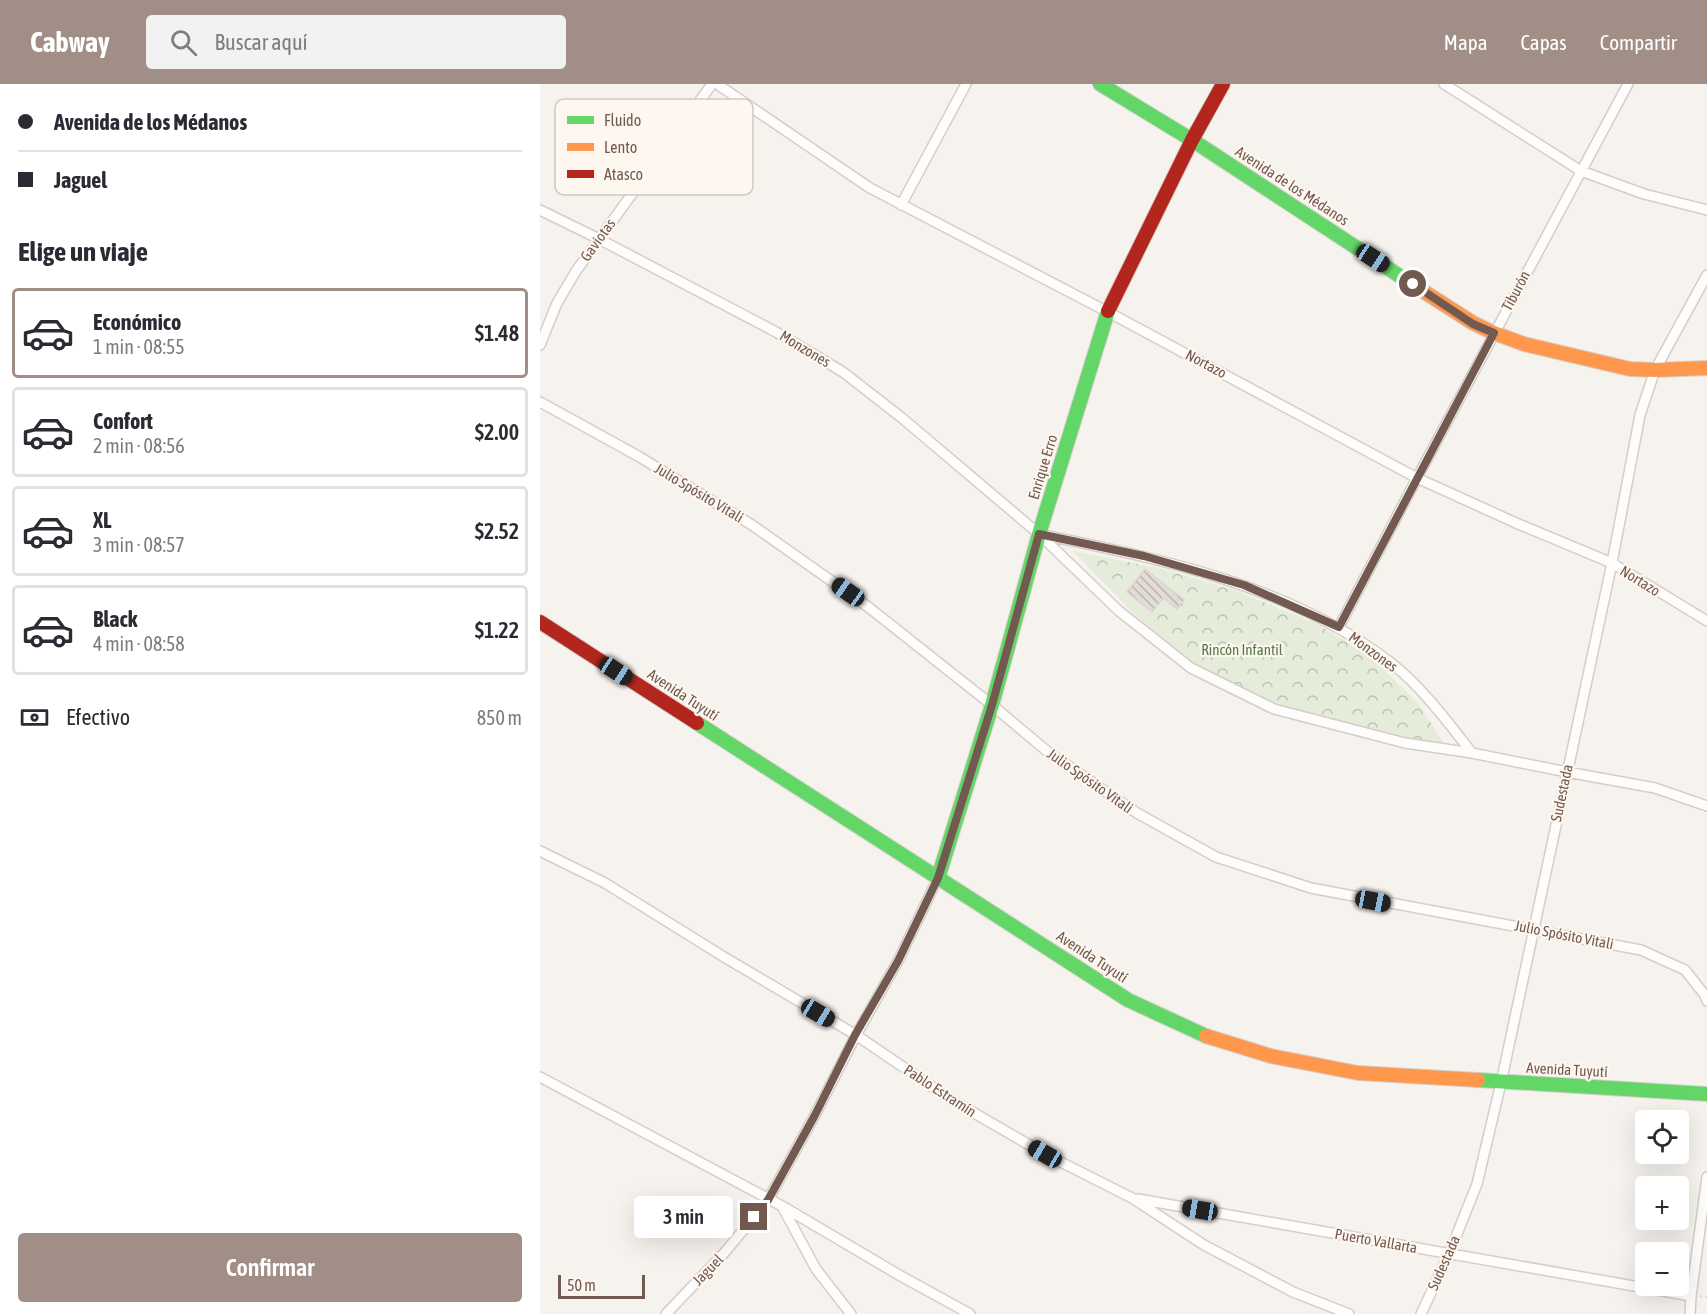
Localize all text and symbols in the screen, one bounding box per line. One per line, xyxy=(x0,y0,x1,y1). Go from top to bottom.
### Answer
search box xyxy=(146,15,566,69)
text: Cabway xyxy=(30,26,110,58)
icon: search xyxy=(167,26,200,59)
text: Buscar aquí xyxy=(215,29,308,55)
text: Mapa xyxy=(1444,30,1487,54)
text: Capas xyxy=(1520,30,1567,54)
text: Compartir xyxy=(1600,30,1677,54)
legend xyxy=(555,99,753,195)
text: Avenida de los Médanos xyxy=(54,109,247,135)
text: Fluido xyxy=(604,111,641,129)
text: Lento xyxy=(604,138,637,156)
street label: Avenida de los Médanos xyxy=(1232,143,1352,229)
text: Atasco xyxy=(604,165,643,183)
text: Jaguel xyxy=(54,167,107,193)
street label: Gaviotas xyxy=(577,215,619,264)
text: Elige un viaje xyxy=(18,236,148,267)
car xyxy=(1353,241,1393,275)
street label: Tiburón xyxy=(1498,268,1533,314)
route start xyxy=(1399,270,1426,297)
icon: car xyxy=(21,306,75,360)
text: Económico xyxy=(93,309,181,335)
text: $1.48 xyxy=(475,320,519,346)
street label: Monzones xyxy=(777,327,834,370)
text: 1 min · 08:55 xyxy=(93,335,185,358)
street label: Nortazo xyxy=(1183,346,1230,381)
icon: car xyxy=(21,405,75,459)
text: Confort xyxy=(93,408,153,434)
text: $2.00 xyxy=(475,419,519,445)
street label: Enrique Erro xyxy=(1025,432,1060,501)
text: 2 min · 08:56 xyxy=(93,434,185,457)
street label: Julio Spósito Vitali xyxy=(652,459,747,526)
icon: car xyxy=(21,504,75,558)
text: XL xyxy=(93,507,111,533)
text: $2.52 xyxy=(475,518,519,544)
text: 3 min · 08:57 xyxy=(93,533,185,556)
street label: Nortazo xyxy=(1617,562,1663,599)
car xyxy=(828,574,868,610)
icon: car xyxy=(21,603,75,657)
text: Black xyxy=(93,606,137,632)
text: $1.22 xyxy=(475,617,519,643)
street label: Monzones xyxy=(1346,628,1401,675)
text: 4 min · 08:58 xyxy=(93,632,185,655)
park label: Rincón Infantil xyxy=(1201,641,1283,658)
car xyxy=(596,654,636,688)
street label: Avenida Tuyutí xyxy=(645,665,722,724)
icon: cash xyxy=(18,701,51,734)
text: Efectivo xyxy=(66,704,130,730)
text: 850 m xyxy=(477,706,522,729)
street label: Julio Spósito Vitali xyxy=(1044,745,1136,816)
street label: Sudestada xyxy=(1547,763,1576,823)
car xyxy=(1354,889,1392,913)
street label: Julio Spósito Vitali xyxy=(1513,917,1615,952)
street label: Avenida Tuyutí xyxy=(1054,927,1131,986)
car xyxy=(798,996,838,1030)
street label: Avenida Tuyutí xyxy=(1526,1059,1609,1080)
street label: Pablo Estramín xyxy=(901,1061,980,1120)
map controls xyxy=(1635,1110,1689,1296)
button: locate xyxy=(1635,1110,1689,1164)
car xyxy=(1025,1137,1065,1171)
button: + xyxy=(1635,1176,1689,1230)
callout: 3 min xyxy=(634,1196,733,1238)
car xyxy=(1181,1198,1219,1222)
route end xyxy=(740,1203,767,1230)
text: 3 min xyxy=(663,1205,704,1228)
street label: Puerto Vallarta xyxy=(1334,1225,1419,1256)
button: Confirmar xyxy=(18,1233,522,1302)
street label: Sudestada xyxy=(1424,1233,1463,1293)
button: − xyxy=(1635,1242,1689,1296)
street label: Jaguel xyxy=(689,1251,726,1289)
scale bar xyxy=(558,1272,645,1300)
text: 50 m xyxy=(567,1276,596,1294)

